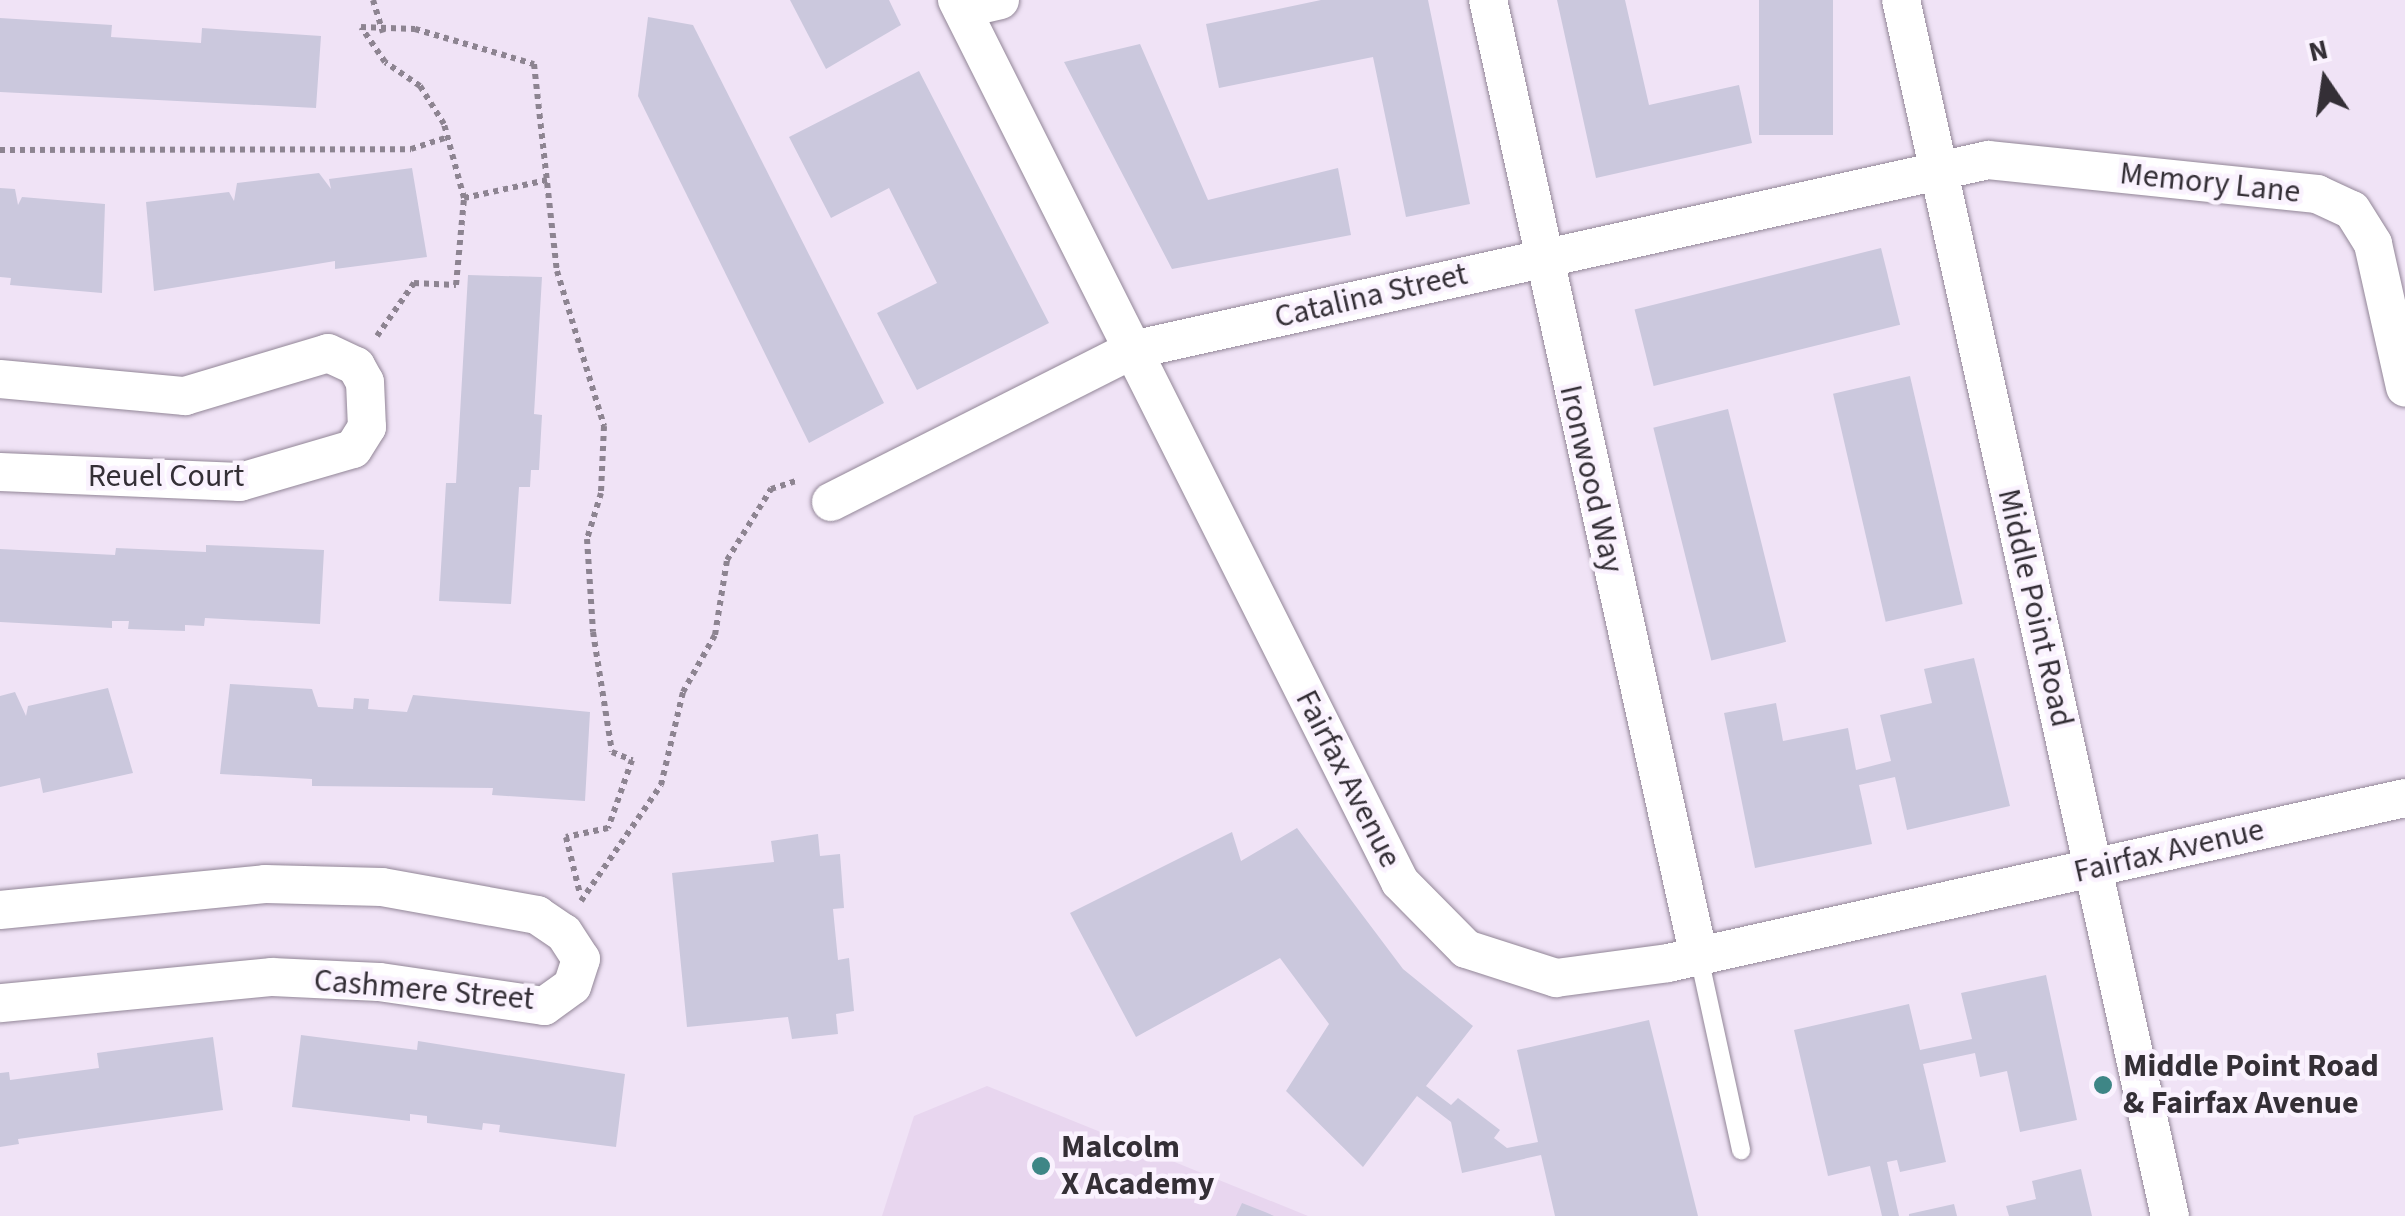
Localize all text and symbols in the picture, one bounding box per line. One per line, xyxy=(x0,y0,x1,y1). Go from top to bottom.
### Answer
text: N xyxy=(2305,29,2332,72)
north arrow xyxy=(2275,30,2375,130)
street label: Memory Lane xyxy=(2118,154,2302,212)
street label: Catalina Street xyxy=(1271,255,1471,337)
street label: Ironwood Way xyxy=(1551,381,1631,577)
street label: Reuel Court xyxy=(88,457,244,495)
street label: Middle Point Road xyxy=(1989,485,2081,731)
street label: Fairfax Avenue xyxy=(1287,684,1409,874)
street label: Fairfax Avenue xyxy=(2070,810,2268,892)
street label: Cashmere Street xyxy=(312,961,536,1019)
place label: Middle Point Road & Fairfax Avenue xyxy=(2123,1048,2379,1123)
marker: Middle Point Road & Fairfax Avenue xyxy=(2092,1074,2114,1096)
place label: Malcolm X Academy xyxy=(1061,1129,1214,1204)
marker: Malcolm X Academy xyxy=(1030,1155,1052,1177)

